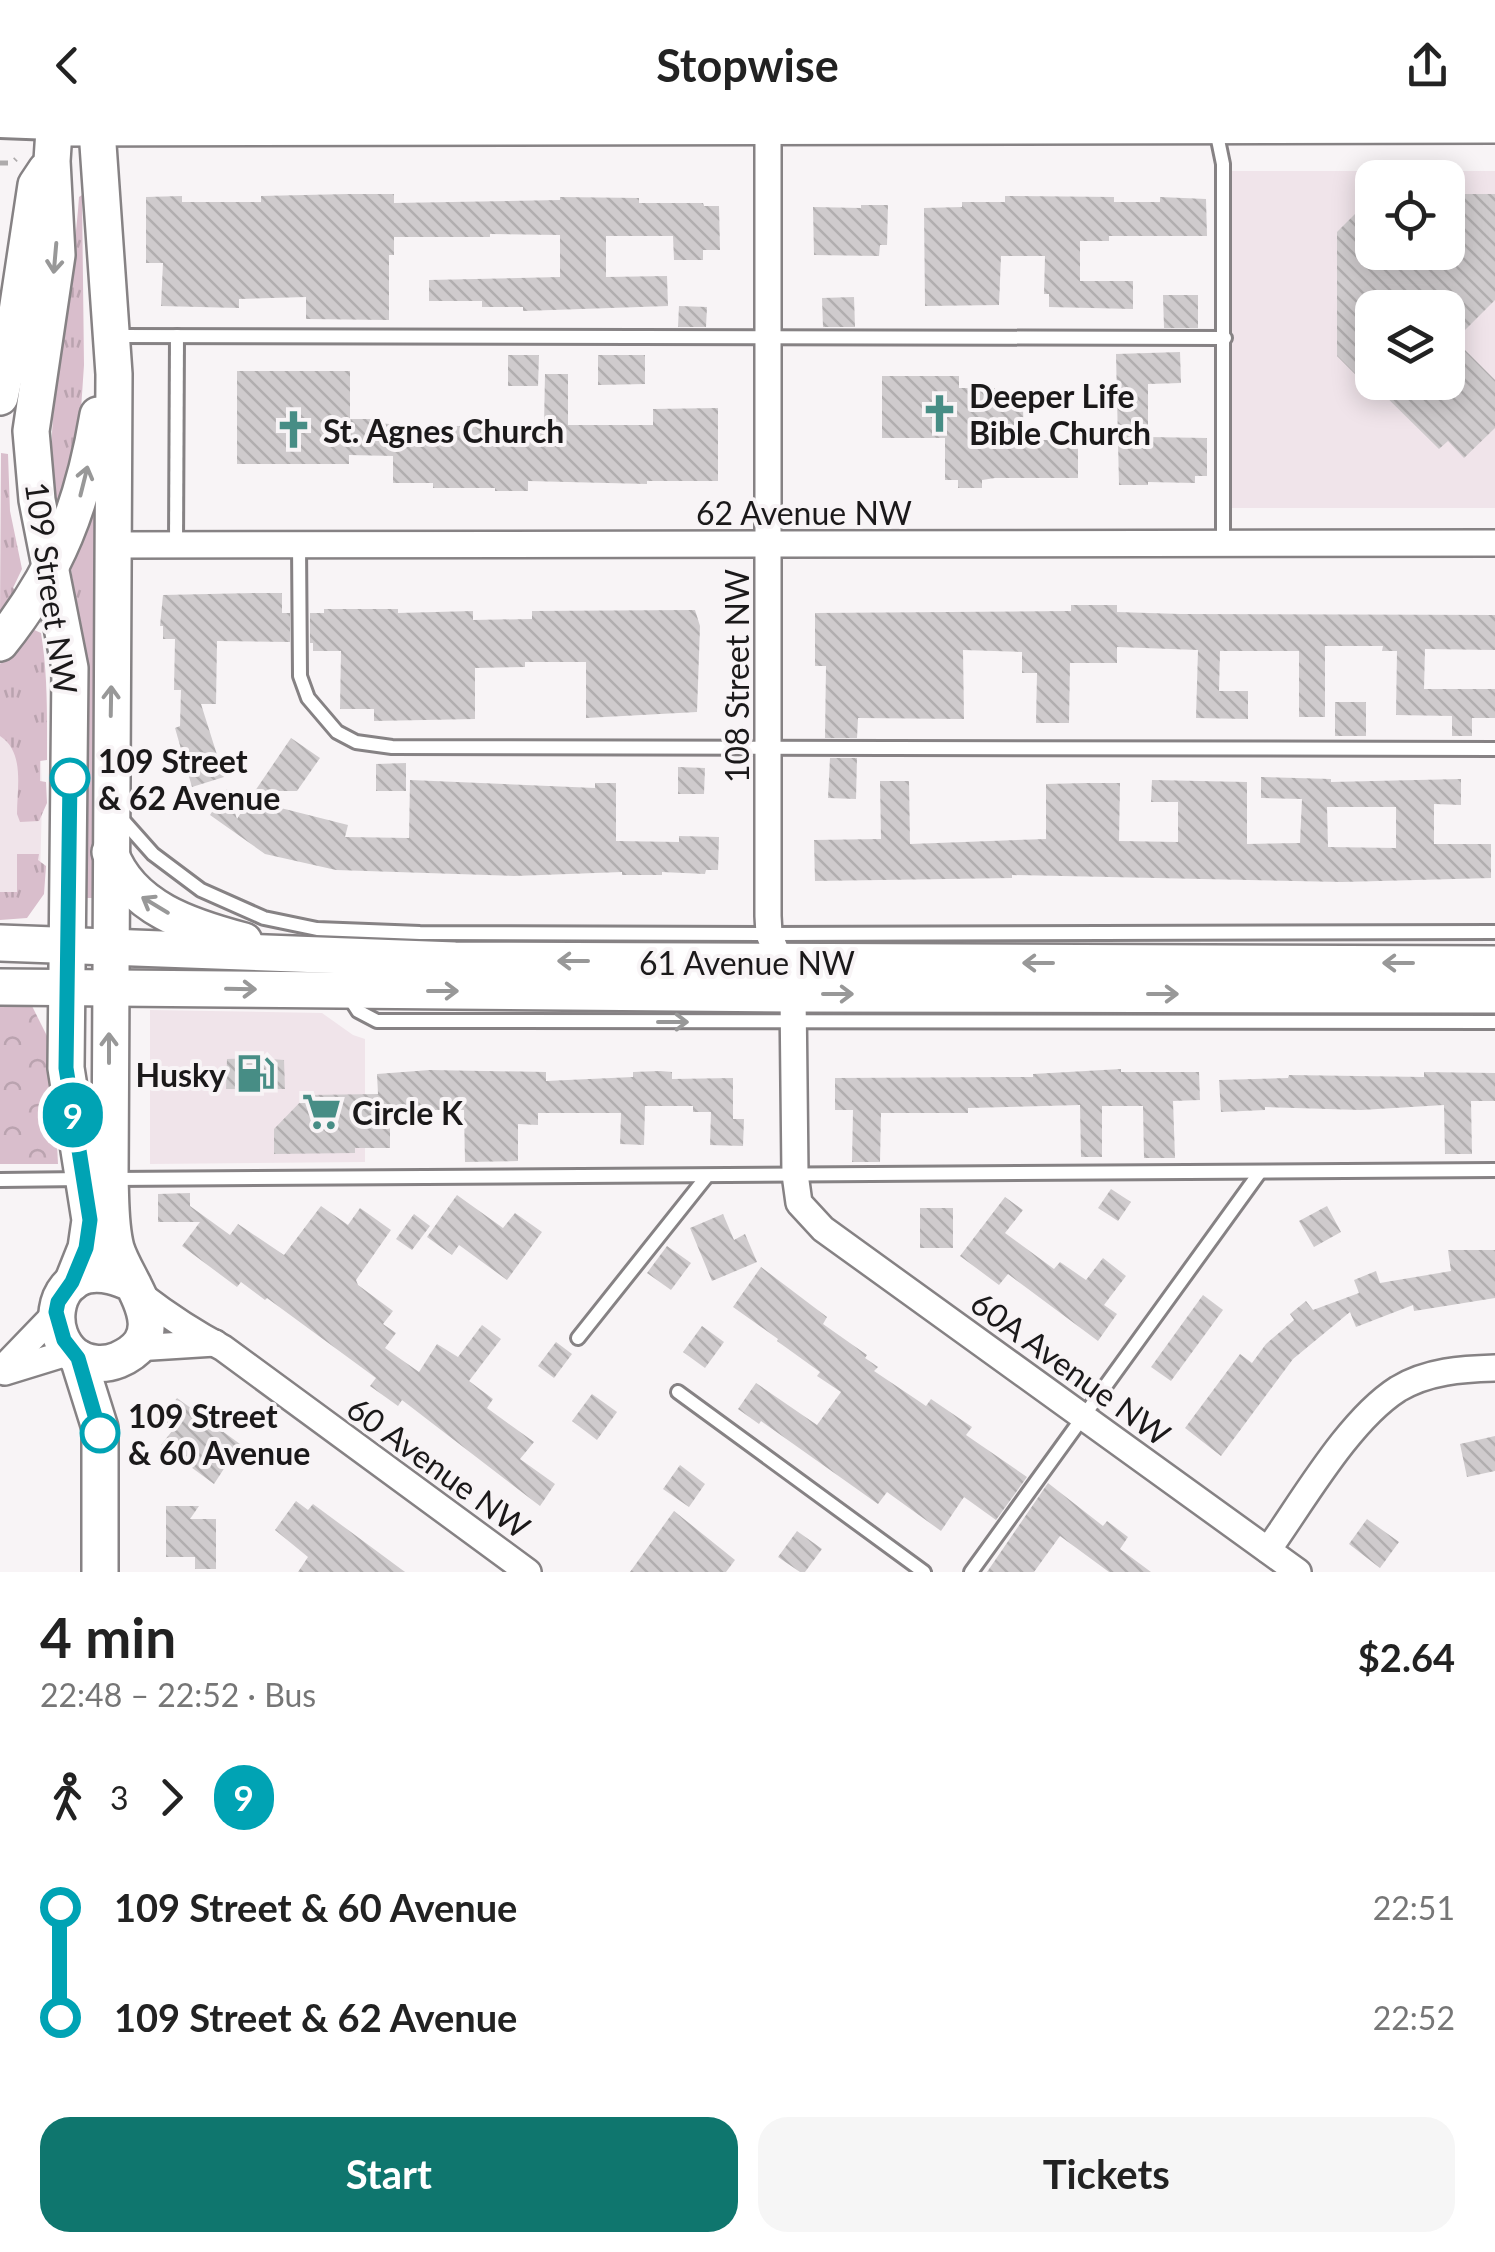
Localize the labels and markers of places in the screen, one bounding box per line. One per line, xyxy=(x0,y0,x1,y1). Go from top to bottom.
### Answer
place label: Deeper Life Bible Church xyxy=(969,376,1151,452)
church icon: Deeper Life Bible Church xyxy=(918,392,960,434)
church icon: St. Agnes Church xyxy=(272,409,314,451)
place label: St. Agnes Church xyxy=(323,411,564,450)
place label: 109 Street & 62 Avenue xyxy=(98,741,280,817)
marker: 109 Street & 62 Avenue xyxy=(51,759,89,797)
fuel station icon: Husky xyxy=(235,1053,277,1095)
place label: Husky xyxy=(136,1055,226,1094)
supermarket icon: Circle K xyxy=(301,1091,343,1133)
place label: Circle K xyxy=(352,1093,464,1132)
place label: 109 Street & 60 Avenue xyxy=(128,1396,310,1472)
marker: 109 Street & 60 Avenue xyxy=(81,1414,119,1452)

